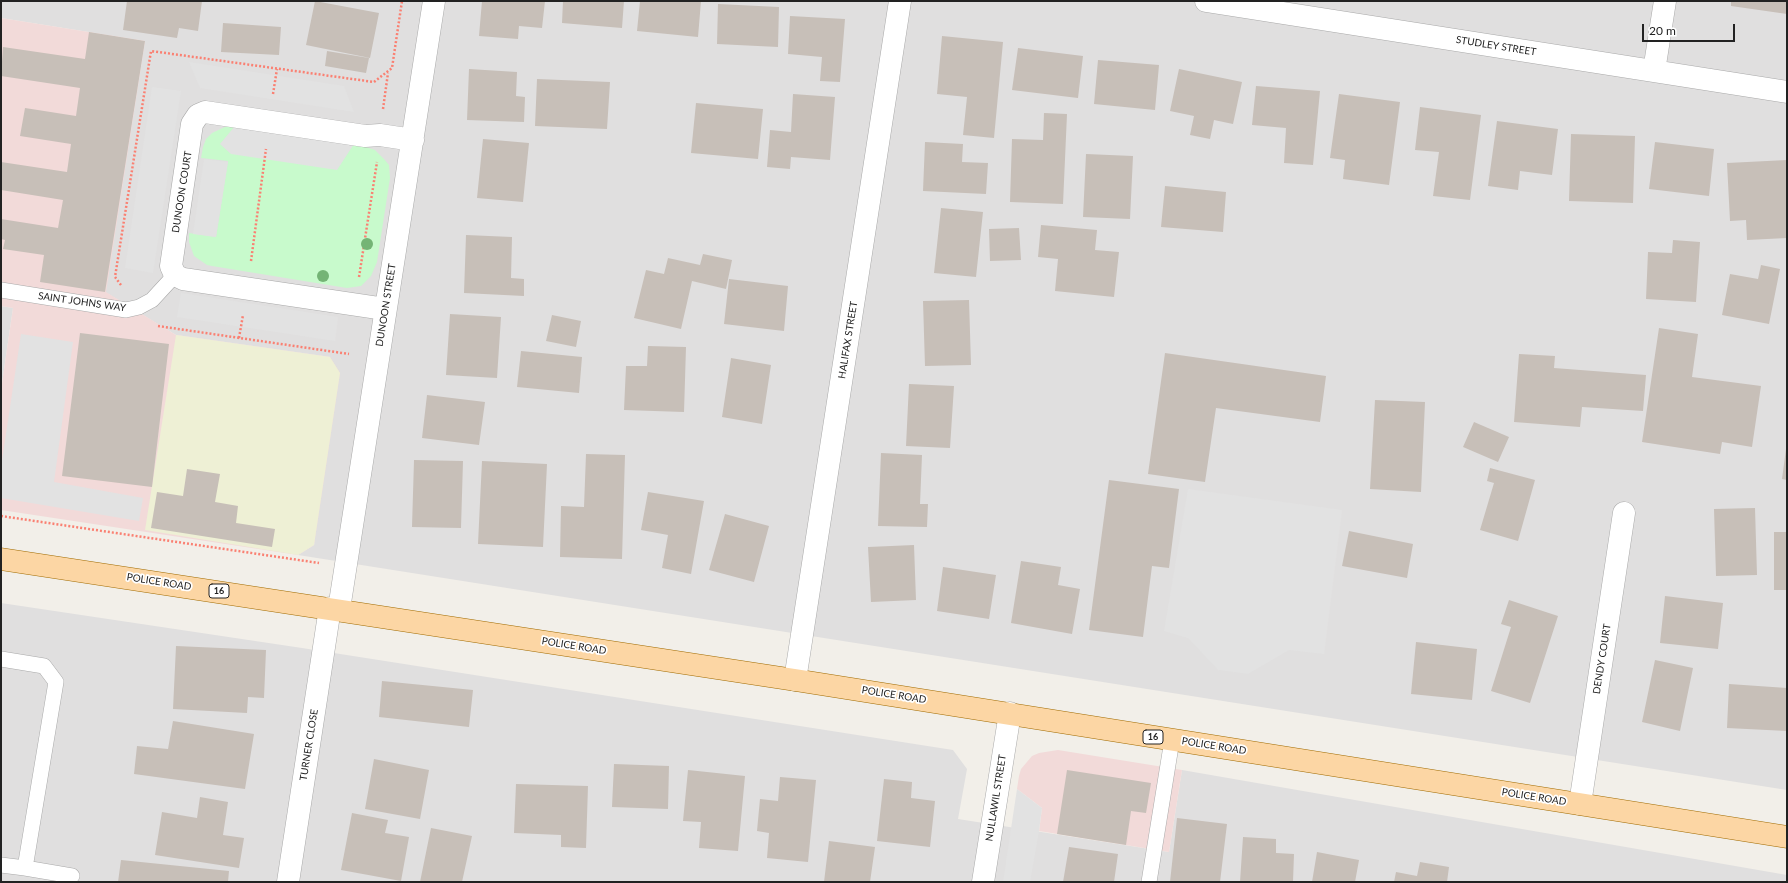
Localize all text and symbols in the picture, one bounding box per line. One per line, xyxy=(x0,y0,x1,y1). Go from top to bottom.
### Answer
scale bar xyxy=(1644,16,1737,42)
text: 20 m xyxy=(1649,23,1676,38)
street label: STUDLEY STREET xyxy=(1455,34,1537,58)
street label: DUNOON COURT xyxy=(170,150,194,234)
street label: DUNOON STREET xyxy=(374,263,398,347)
street label: SAINT JOHNS WAY xyxy=(37,290,127,314)
street label: HALIFAX STREET xyxy=(836,300,860,380)
street label: POLICE ROAD xyxy=(126,571,192,593)
road number: 16 xyxy=(209,584,229,598)
street label: DENDY COURT xyxy=(1591,623,1613,695)
street label: POLICE ROAD xyxy=(541,635,607,657)
street label: POLICE ROAD xyxy=(861,684,927,706)
street label: TURNER CLOSE xyxy=(297,708,321,782)
road number: 16 xyxy=(1143,730,1163,744)
street label: POLICE ROAD xyxy=(1181,735,1247,757)
street label: NULLAWIL STREET xyxy=(983,754,1009,842)
street label: POLICE ROAD xyxy=(1501,786,1567,808)

